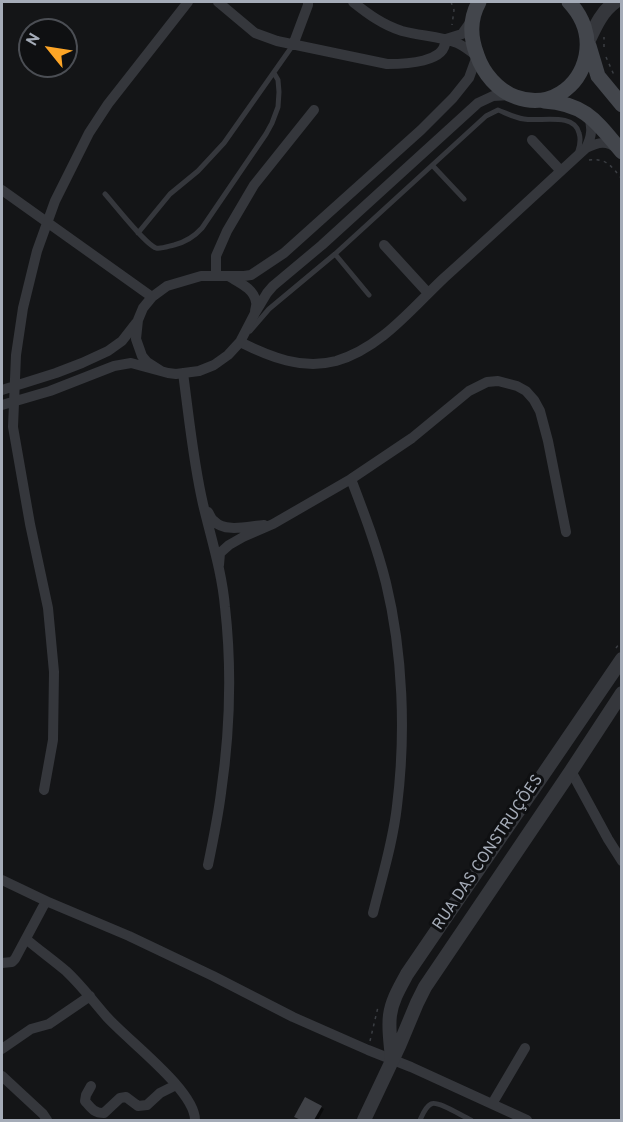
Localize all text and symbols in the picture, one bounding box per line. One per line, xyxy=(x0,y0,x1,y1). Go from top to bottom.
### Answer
north arrow xyxy=(18,18,78,78)
text: N xyxy=(23,30,46,50)
street label: RUA DAS CONSTRUÇÕES xyxy=(430,772,548,934)

